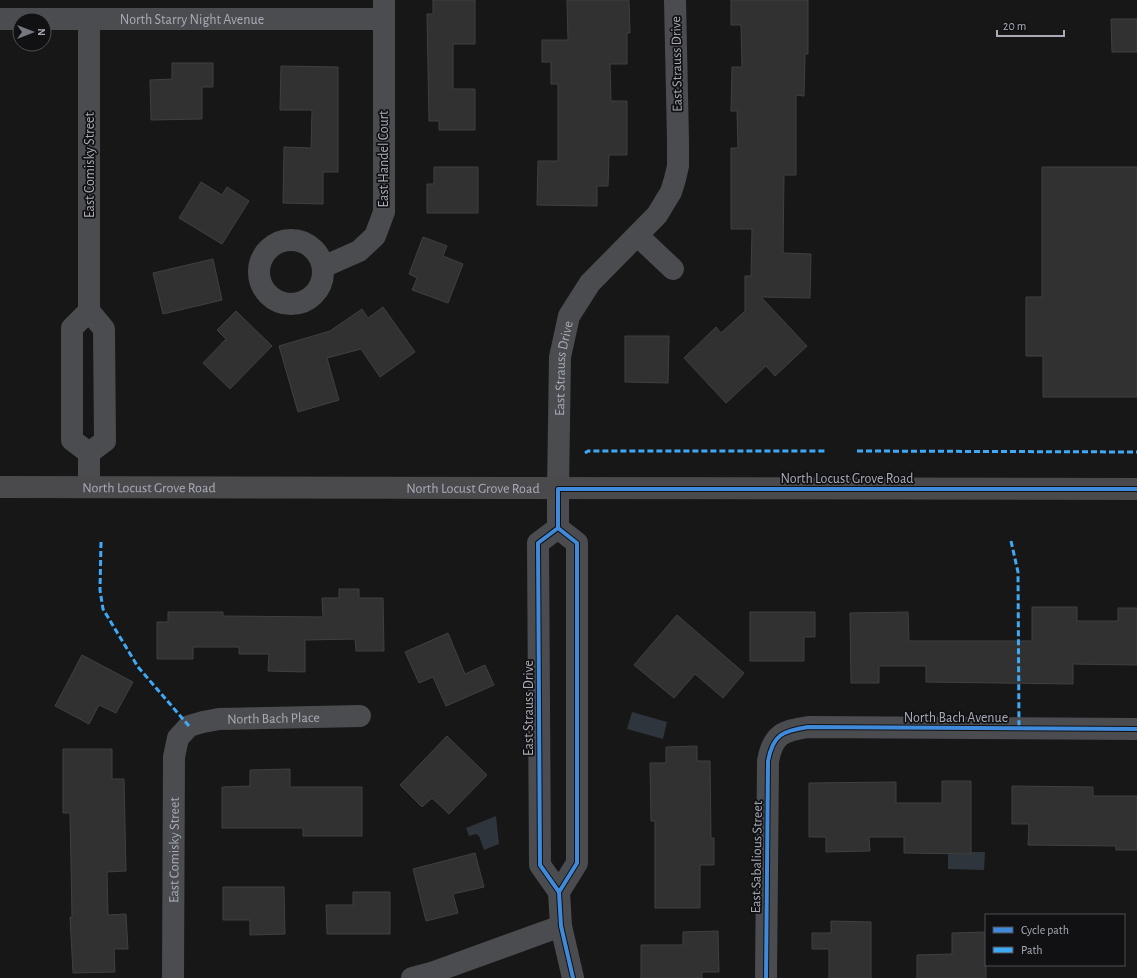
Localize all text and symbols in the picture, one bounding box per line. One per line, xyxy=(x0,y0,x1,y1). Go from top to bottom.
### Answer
north arrow xyxy=(12,12,52,52)
scale bar xyxy=(997,12,1064,38)
street label: North Starry Night Avenue xyxy=(120,13,264,27)
street label: East Strauss Drive xyxy=(669,16,685,112)
text: 20 m xyxy=(1003,20,1026,32)
text: N xyxy=(36,28,47,36)
street label: East Handel Court xyxy=(377,110,391,208)
street label: East Comisky Street xyxy=(83,111,97,218)
street label: East Strauss Drive xyxy=(553,320,576,416)
street label: North Locust Grove Road xyxy=(780,472,914,486)
street label: North Locust Grove Road xyxy=(82,481,216,495)
street label: North Locust Grove Road xyxy=(406,482,540,496)
street label: East Strauss Drive xyxy=(522,660,536,756)
street label: North Bach Place xyxy=(227,711,320,727)
street label: North Bach Avenue xyxy=(904,711,1008,725)
street label: East Comisky Street xyxy=(167,796,182,903)
street label: East Sabalious Street xyxy=(749,800,765,913)
legend xyxy=(985,914,1125,966)
text: Cycle path xyxy=(1021,924,1069,937)
text: Path xyxy=(1021,944,1043,956)

